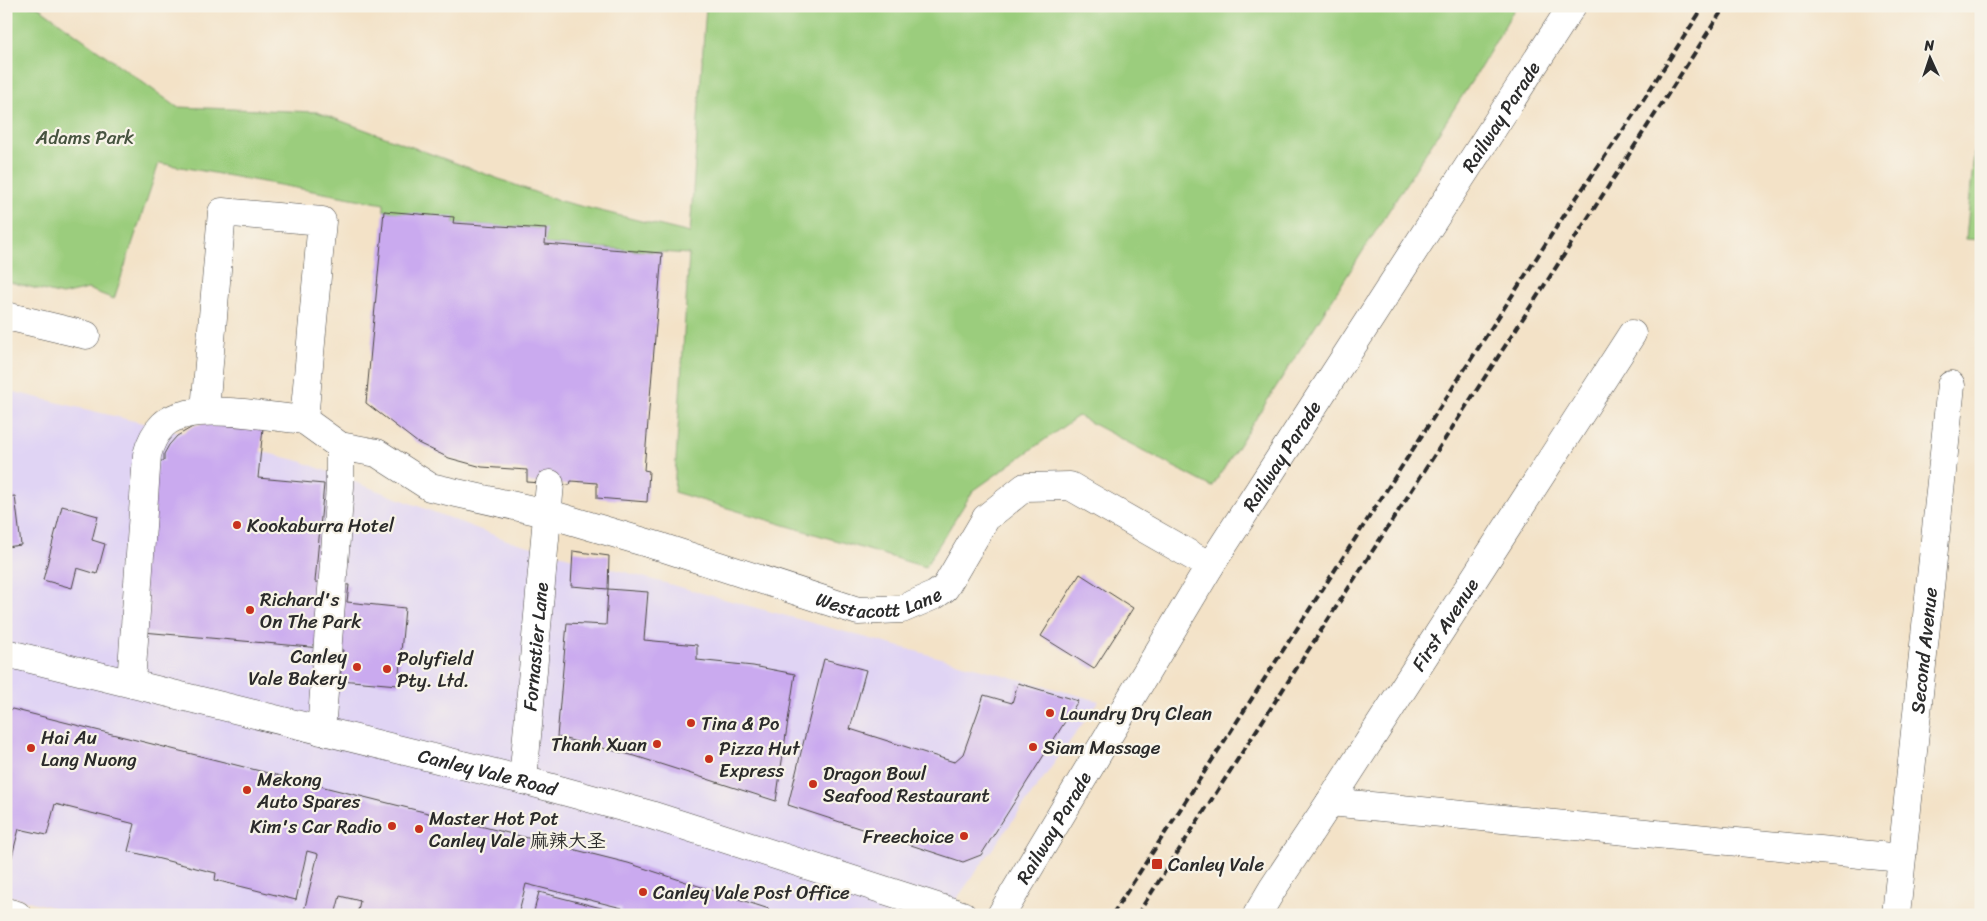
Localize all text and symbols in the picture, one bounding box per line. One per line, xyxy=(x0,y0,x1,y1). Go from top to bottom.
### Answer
north arrow xyxy=(1904,32,1954,82)
text: N xyxy=(1923,33,1935,58)
street label: Railway Parade xyxy=(1452,54,1549,179)
park label: Adams Park xyxy=(35,121,134,154)
street label: Railway Parade xyxy=(1233,394,1329,518)
place label: Kookaburra Hotel xyxy=(247,509,395,542)
marker: Kookaburra Hotel xyxy=(231,519,243,531)
street label: First Avenue xyxy=(1402,571,1487,678)
street label: Westacott Lane xyxy=(812,578,949,628)
street label: Fornastier Lane xyxy=(513,581,557,712)
place label: Richard's On The Park xyxy=(260,583,362,638)
street label: Second Avenue xyxy=(1901,585,1946,715)
marker: Richard's On The Park xyxy=(244,604,256,616)
place label: Canley Vale Bakery xyxy=(248,640,347,695)
place label: Polyfield Pty. Ltd. xyxy=(397,642,475,697)
marker: Canley Vale Bakery xyxy=(351,661,363,673)
marker: Polyfield Pty. Ltd. xyxy=(381,663,393,675)
place label: Laundry Dry Clean xyxy=(1060,697,1212,730)
place label: Tina & Po xyxy=(701,707,779,740)
marker: Laundry Dry Clean xyxy=(1044,707,1056,719)
marker: Tina & Po xyxy=(685,717,697,729)
place label: Hai Au Lang Nuong xyxy=(41,721,137,776)
place label: Thanh Xuan xyxy=(551,728,647,761)
place label: Siam Massage xyxy=(1043,731,1161,764)
place label: Pizza Hut Express xyxy=(719,732,801,787)
street label: Canley Vale Road xyxy=(415,738,562,805)
marker: Thanh Xuan xyxy=(651,738,663,750)
marker: Siam Massage xyxy=(1027,741,1039,753)
marker: Hai Au Lang Nuong xyxy=(25,742,37,754)
marker: Pizza Hut Express xyxy=(703,753,715,765)
place label: Dragon Bowl Seafood Restaurant xyxy=(823,757,990,812)
place label: Mekong Auto Spares xyxy=(256,763,361,818)
street label: Railway Parade xyxy=(1007,765,1100,890)
marker: Dragon Bowl Seafood Restaurant xyxy=(807,778,819,790)
marker: Mekong Auto Spares xyxy=(241,784,253,796)
place label: Master Hot Pot Canley Vale 麻辣大圣 xyxy=(429,802,606,857)
place label: Kim's Car Radio xyxy=(250,810,382,843)
marker: Kim's Car Radio xyxy=(386,820,398,832)
place label: Freechoice xyxy=(863,820,954,853)
marker: Master Hot Pot Canley Vale 麻辣大圣 xyxy=(413,823,425,835)
marker: Freechoice xyxy=(958,830,970,842)
place label: Canley Vale xyxy=(1168,848,1264,881)
marker: Canley Vale xyxy=(1150,857,1164,871)
place label: Canley Vale Post Office xyxy=(653,876,850,909)
marker: Canley Vale Post Office xyxy=(637,886,649,898)

